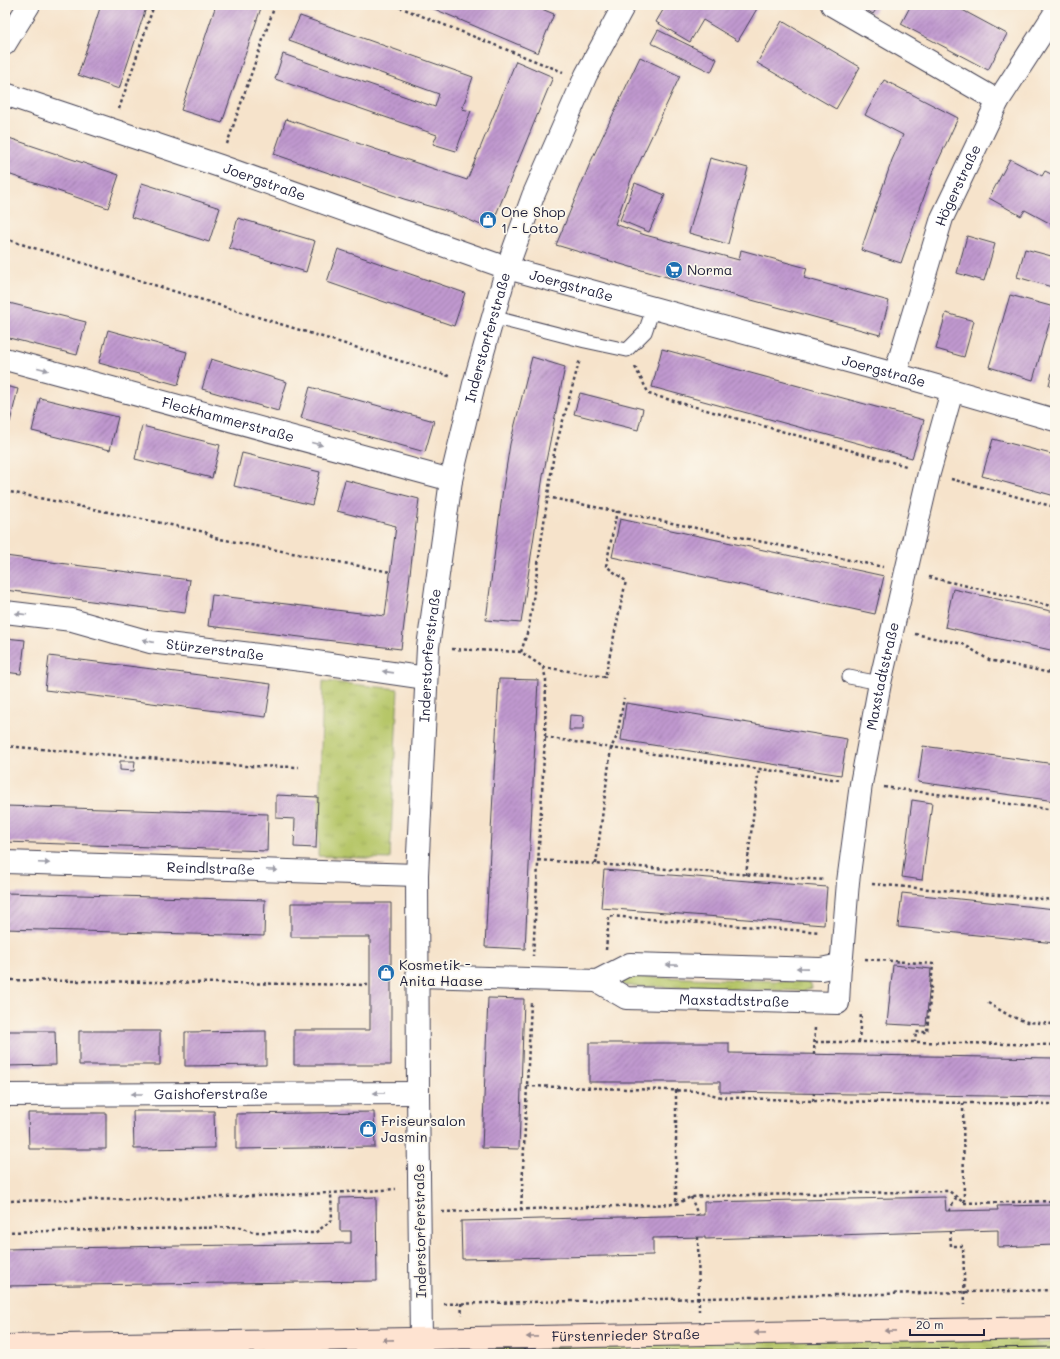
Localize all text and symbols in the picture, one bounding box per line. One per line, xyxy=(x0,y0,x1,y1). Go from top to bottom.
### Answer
street label: Högerstraße xyxy=(930,141,985,228)
street label: Joergstraße xyxy=(221,158,308,205)
place label: One Shop 1 - Lotto xyxy=(501,202,566,237)
shop icon: One Shop 1 - Lotto xyxy=(478,210,498,230)
supermarket icon: Norma xyxy=(664,260,684,280)
place label: Norma xyxy=(687,260,733,279)
street label: Joergstraße xyxy=(527,265,616,306)
street label: Inderstorferstraße xyxy=(460,270,514,404)
street label: Joergstraße xyxy=(840,350,928,391)
one-way arrow xyxy=(36,367,49,373)
street label: Fleckhammerstraße xyxy=(160,392,297,446)
one-way arrow xyxy=(311,441,323,447)
street label: Inderstorferstraße xyxy=(414,587,445,723)
one-way arrow xyxy=(15,611,27,617)
street label: Maxstadtstraße xyxy=(861,620,903,732)
street label: Stürzerstraße xyxy=(165,634,265,664)
one-way arrow xyxy=(142,637,154,643)
one-way arrow xyxy=(381,669,394,675)
street label: Reindlstraße xyxy=(166,857,255,879)
one-way arrow xyxy=(38,860,51,866)
one-way arrow xyxy=(266,867,279,873)
place label: Kosmetik - Anita Haase xyxy=(399,955,483,990)
one-way arrow xyxy=(665,962,678,968)
shop icon: Kosmetik - Anita Haase xyxy=(376,963,396,983)
one-way arrow xyxy=(795,965,808,971)
street label: Maxstadtstraße xyxy=(679,989,790,1011)
street label: Gaishoferstraße xyxy=(154,1084,268,1103)
one-way arrow xyxy=(372,1090,385,1096)
one-way arrow xyxy=(130,1091,143,1097)
place label: Friseursalon Jasmin xyxy=(381,1111,465,1146)
shop icon: Friseursalon Jasmin xyxy=(358,1119,378,1139)
street label: Inderstorferstraße xyxy=(409,1164,430,1298)
scale bar xyxy=(910,1311,984,1337)
text: 20 m xyxy=(916,1316,944,1332)
street label: Fürstenrieder Straße xyxy=(552,1324,700,1346)
one-way arrow xyxy=(883,1328,896,1334)
one-way arrow xyxy=(754,1330,766,1337)
one-way arrow xyxy=(526,1334,538,1341)
one-way arrow xyxy=(381,1337,394,1343)

